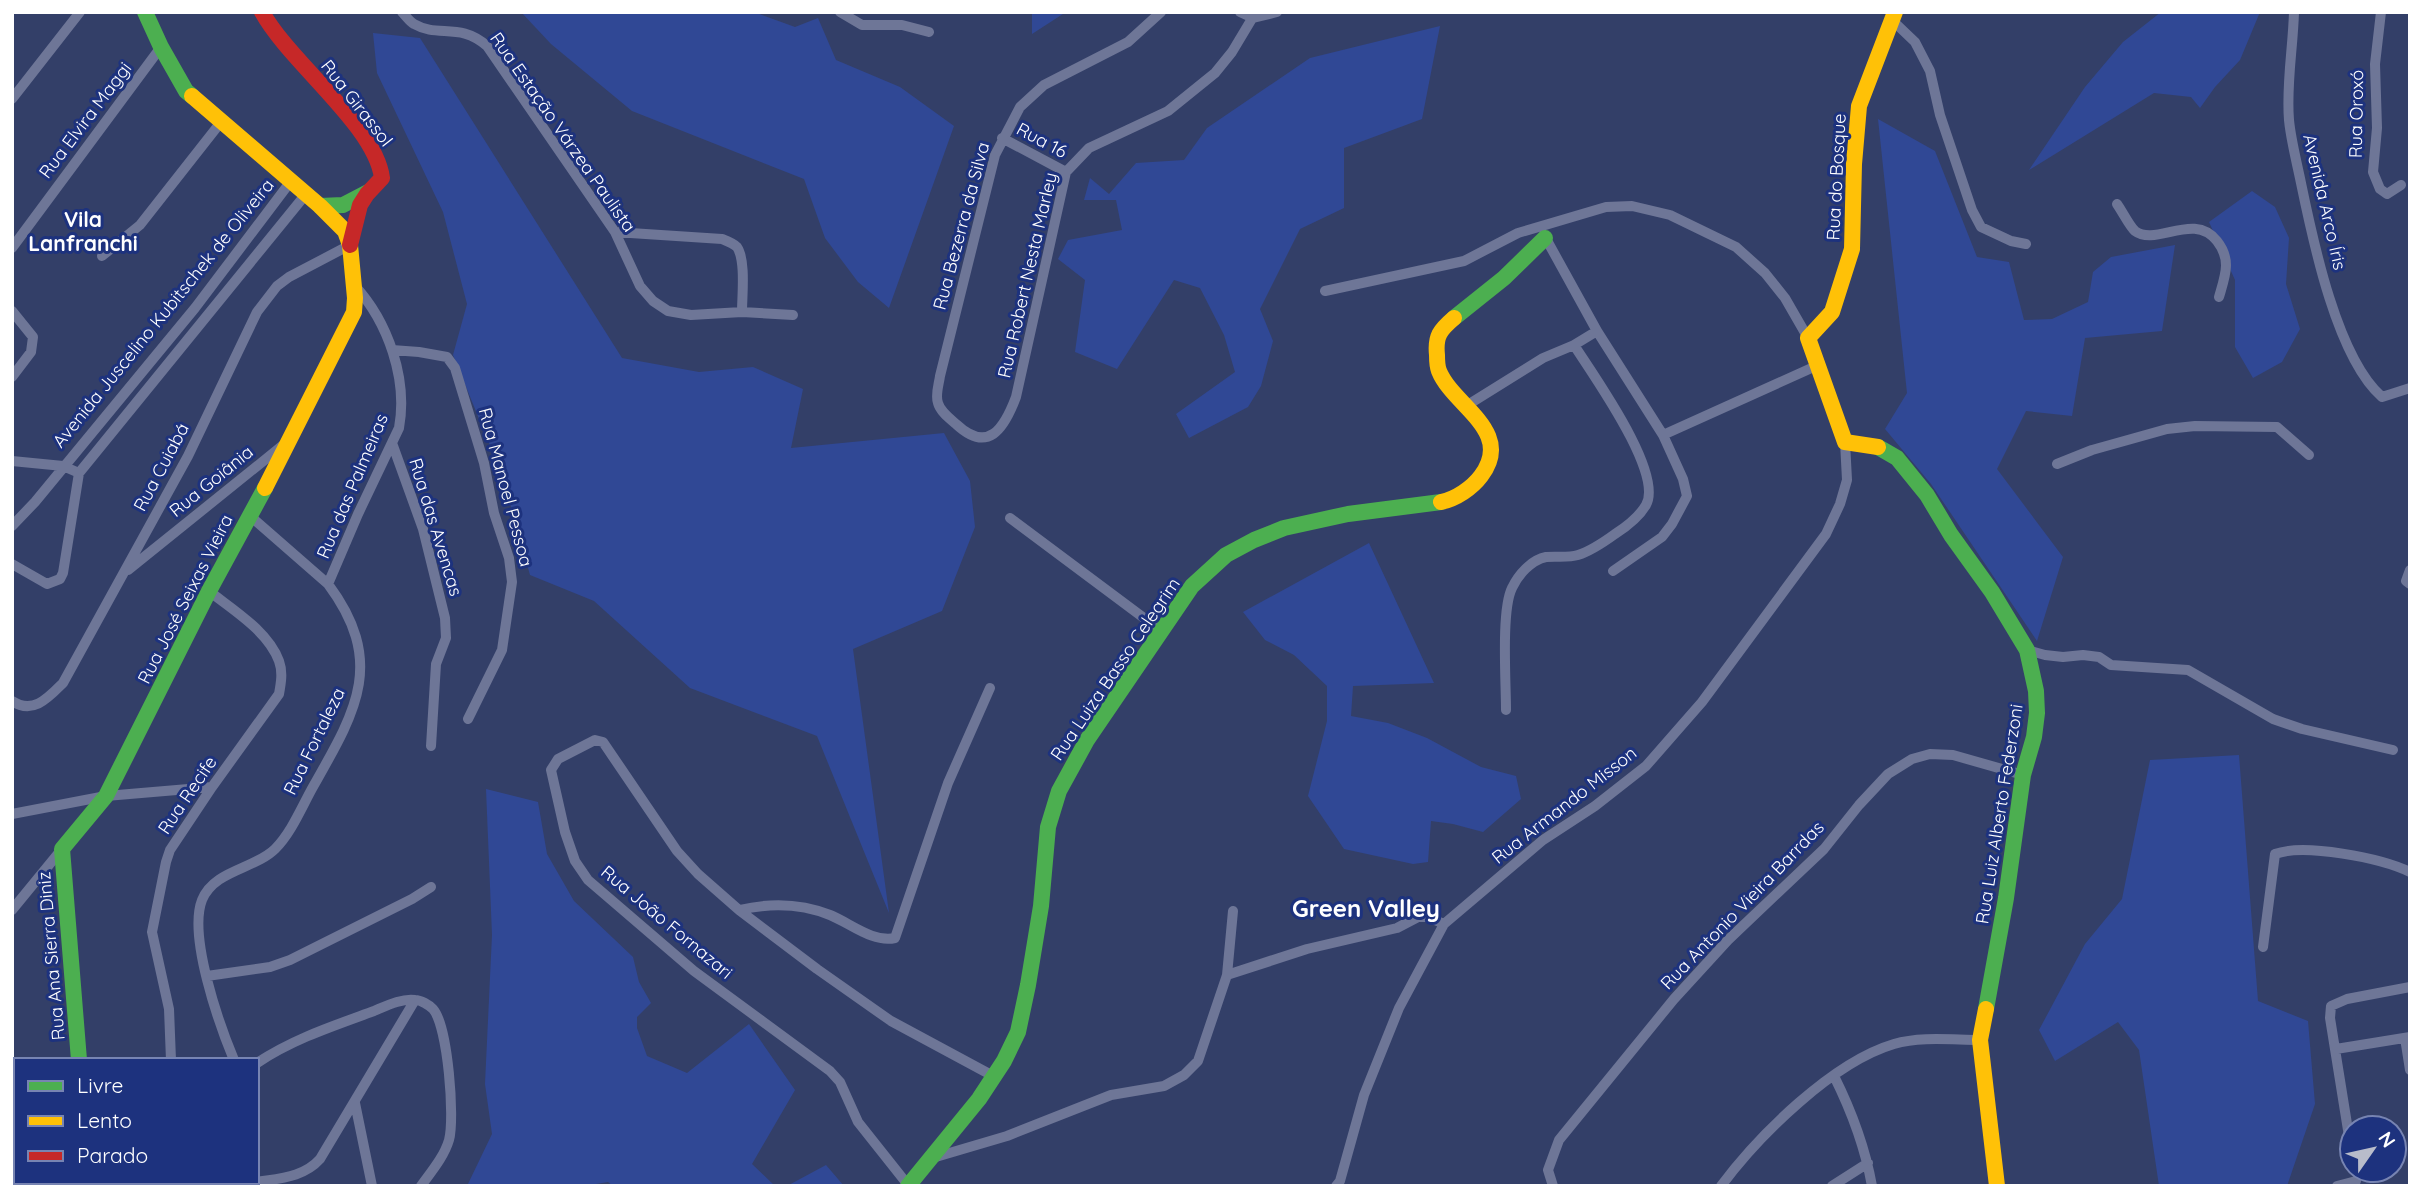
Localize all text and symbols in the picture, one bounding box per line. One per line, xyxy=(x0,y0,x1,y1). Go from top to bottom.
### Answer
street label: Rua Estação Várzea Paulista xyxy=(485,28,641,236)
street label: Rua Girassol xyxy=(316,55,398,151)
street label: Rua Elvira Maggi xyxy=(34,57,136,183)
street label: Rua Oroxó xyxy=(2344,70,2368,158)
street label: Rua do Bosque xyxy=(1821,113,1851,241)
street label: Rua 16 xyxy=(1013,117,1072,163)
street label: Avenida Arco Íris xyxy=(2298,132,2352,272)
street label: Rua Bezerra da Silva xyxy=(928,140,994,312)
street label: Rua Robert Nesta Marley xyxy=(992,170,1062,380)
street label: Avenida Juscelino Kubitschek de Oliveira xyxy=(47,174,279,452)
district label: Vila Lanfranchi xyxy=(28,206,138,256)
street label: Rua Manoel Pessoa xyxy=(474,405,538,569)
street label: Rua das Palmeiras xyxy=(311,410,393,562)
street label: Rua Cuiabá xyxy=(128,419,194,515)
street label: Rua Goiânia xyxy=(164,440,258,522)
street label: Rua das Avencas xyxy=(404,455,468,599)
street label: Rua José Seixas Vieira xyxy=(132,510,238,688)
street label: Rua Luiza Basso Celegrim xyxy=(1045,573,1185,765)
street label: Rua Fortaleza xyxy=(278,684,350,798)
street label: Rua Luiz Alberto Federzoni xyxy=(1970,702,2028,926)
street label: Rua Armando Misson xyxy=(1487,741,1641,869)
street label: Rua Recife xyxy=(153,752,221,838)
street label: Rua Antonio Vieira Barrdas xyxy=(1655,816,1829,994)
street label: Rua João Fornazari xyxy=(596,860,738,984)
street label: Rua Ana Sierra Diniz xyxy=(32,871,70,1041)
district label: Green Valley xyxy=(1292,893,1440,923)
legend xyxy=(14,1058,259,1184)
text: Livre xyxy=(77,1072,123,1098)
text: Lento xyxy=(77,1107,132,1133)
north arrow xyxy=(2338,1114,2408,1184)
text: N xyxy=(2373,1127,2401,1152)
text: Parado xyxy=(77,1142,148,1168)

